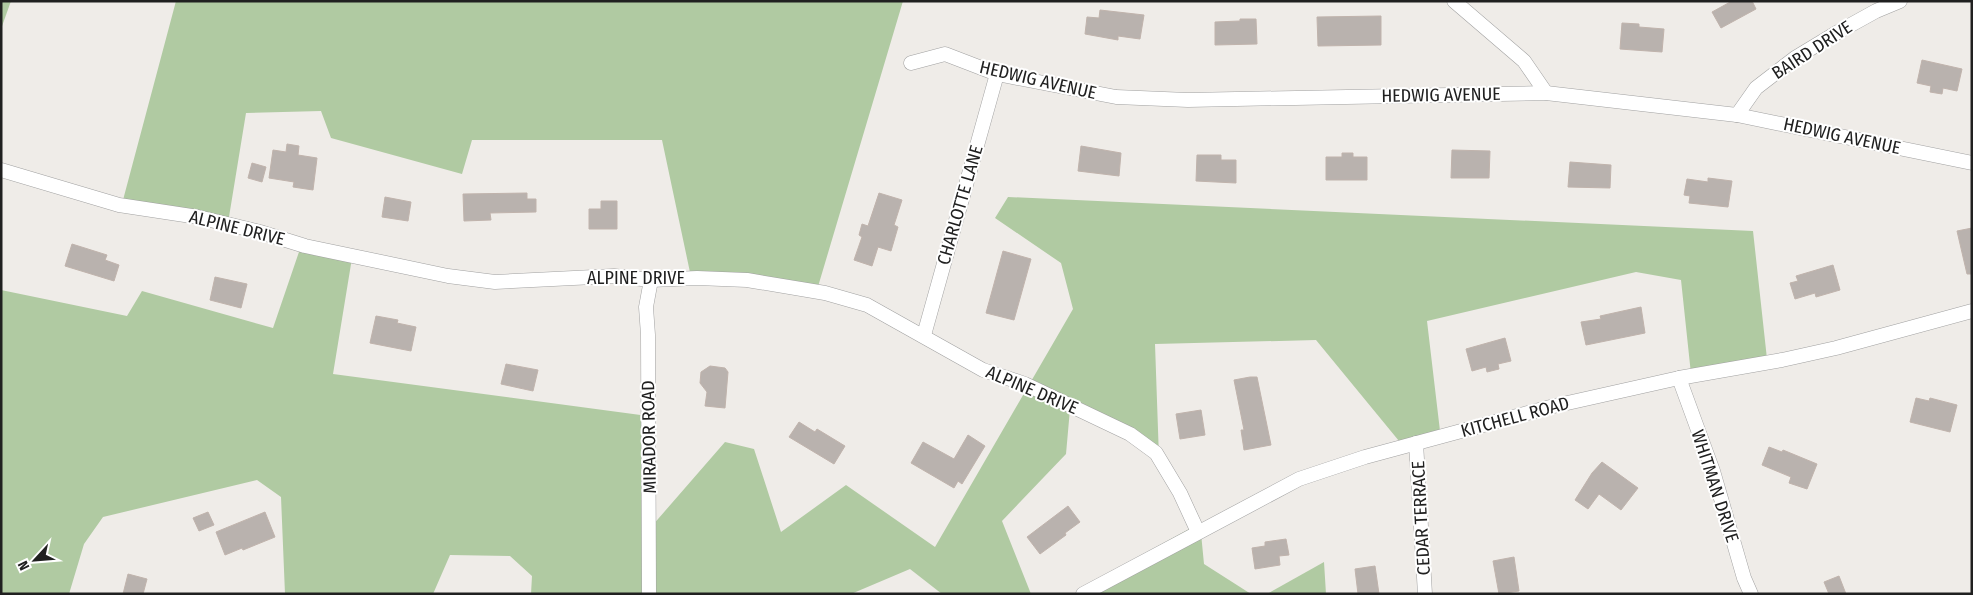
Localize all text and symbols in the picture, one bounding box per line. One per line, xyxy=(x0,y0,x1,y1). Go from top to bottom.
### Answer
street label: BAIRD DRIVE xyxy=(1768,16,1856,84)
street label: HEDWIG AVENUE xyxy=(977,56,1099,104)
street label: HEDWIG AVENUE xyxy=(1381,83,1501,107)
street label: HEDWIG AVENUE xyxy=(1781,113,1903,159)
street label: CHARLOTTE LANE xyxy=(932,143,988,267)
street label: ALPINE DRIVE xyxy=(187,206,287,250)
street label: ALPINE DRIVE xyxy=(587,267,685,289)
street label: ALPINE DRIVE xyxy=(983,361,1081,419)
street label: MIRADOR ROAD xyxy=(637,380,661,494)
street label: KITCHELL ROAD xyxy=(1458,392,1572,442)
street label: WHITMAN DRIVE xyxy=(1686,427,1744,545)
street label: CEDAR TERRACE xyxy=(1407,460,1435,576)
north arrow xyxy=(10,535,60,585)
text: N xyxy=(14,558,33,573)

